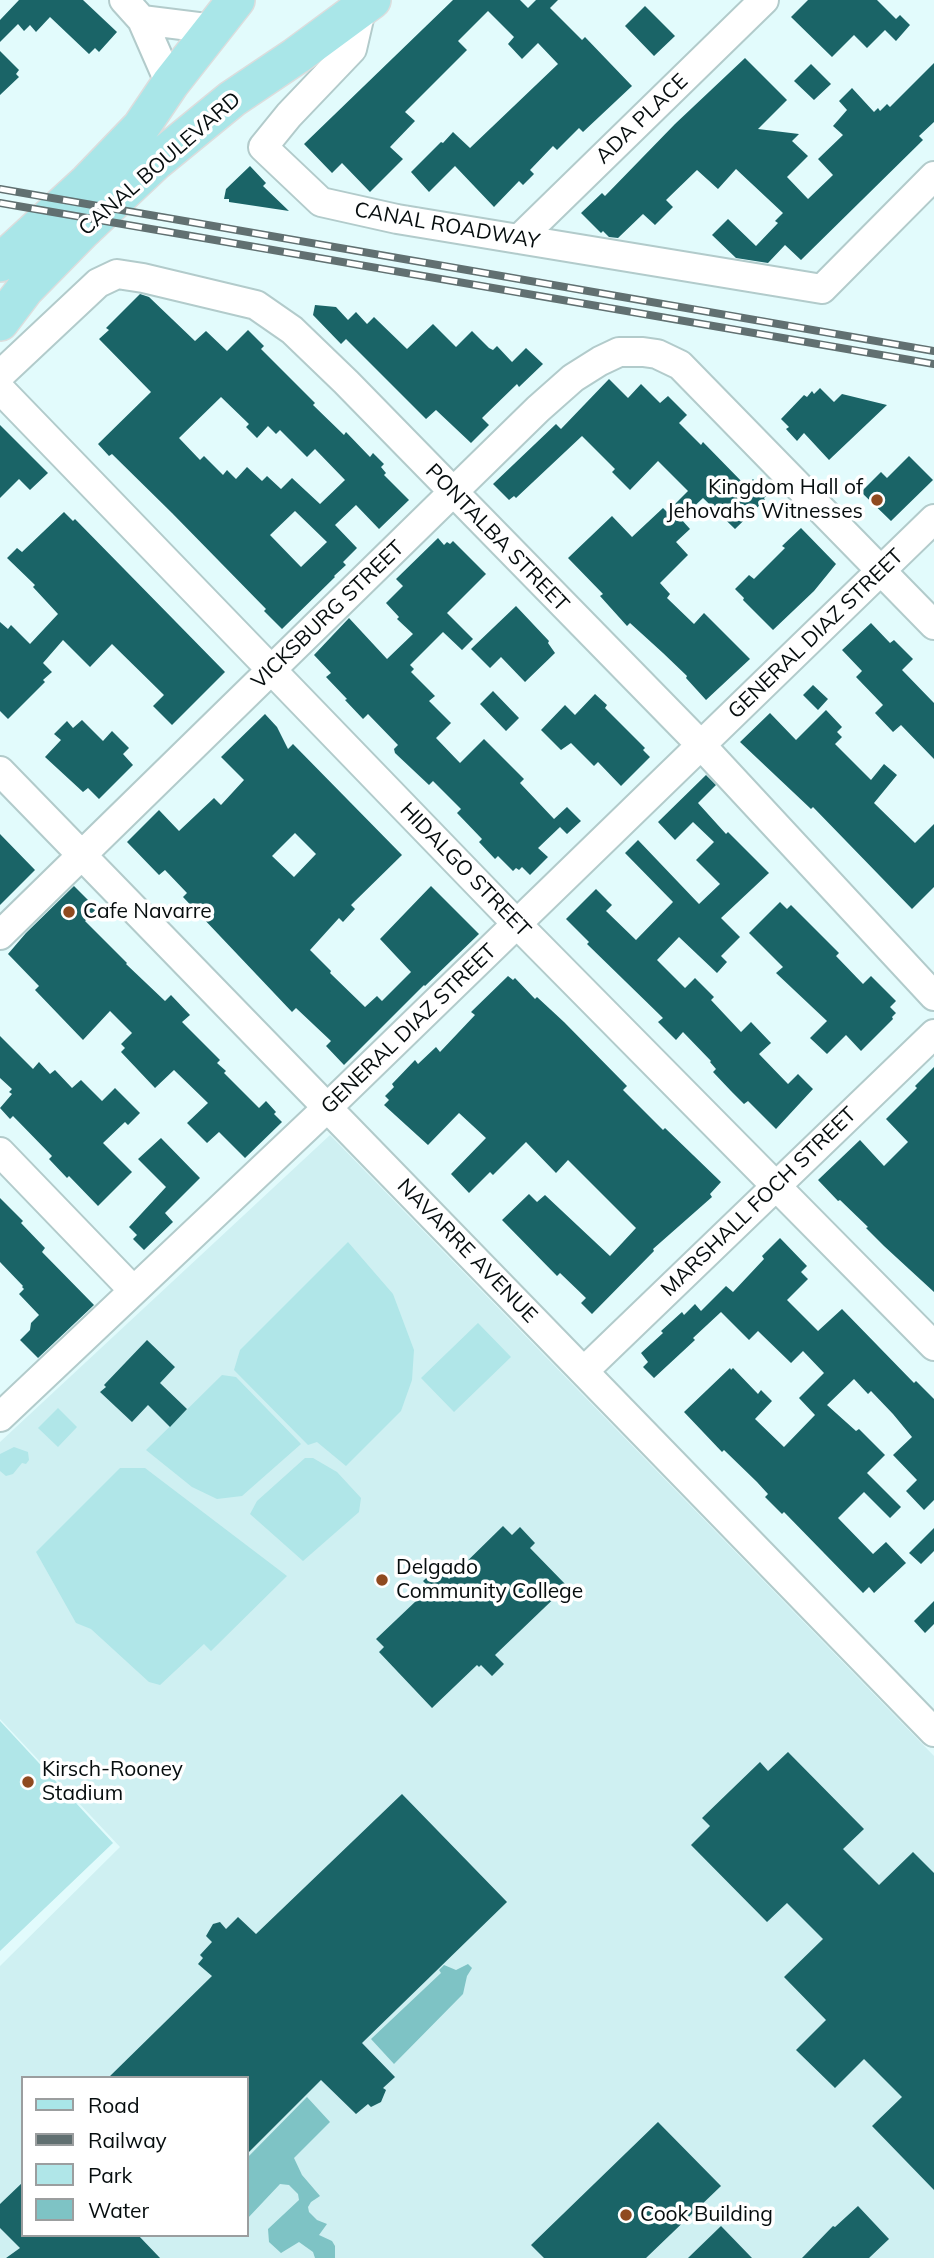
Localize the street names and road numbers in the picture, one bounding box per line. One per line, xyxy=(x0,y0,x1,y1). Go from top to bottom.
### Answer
street label: ADA PLACE xyxy=(591,69,693,169)
street label: CANAL BOULEVARD xyxy=(74,87,246,241)
street label: CANAL ROADWAY xyxy=(352,197,542,255)
street label: PONTALBA STREET xyxy=(420,459,574,617)
street label: VICKSBURG STREET xyxy=(247,536,409,694)
street label: GENERAL DIAZ STREET xyxy=(723,544,909,724)
street label: HIDALGO STREET xyxy=(394,798,536,942)
street label: GENERAL DIAZ STREET xyxy=(316,939,502,1119)
street label: MARSHALL FOCH STREET xyxy=(656,1102,862,1302)
street label: NAVARRE AVENUE xyxy=(392,1174,542,1328)

